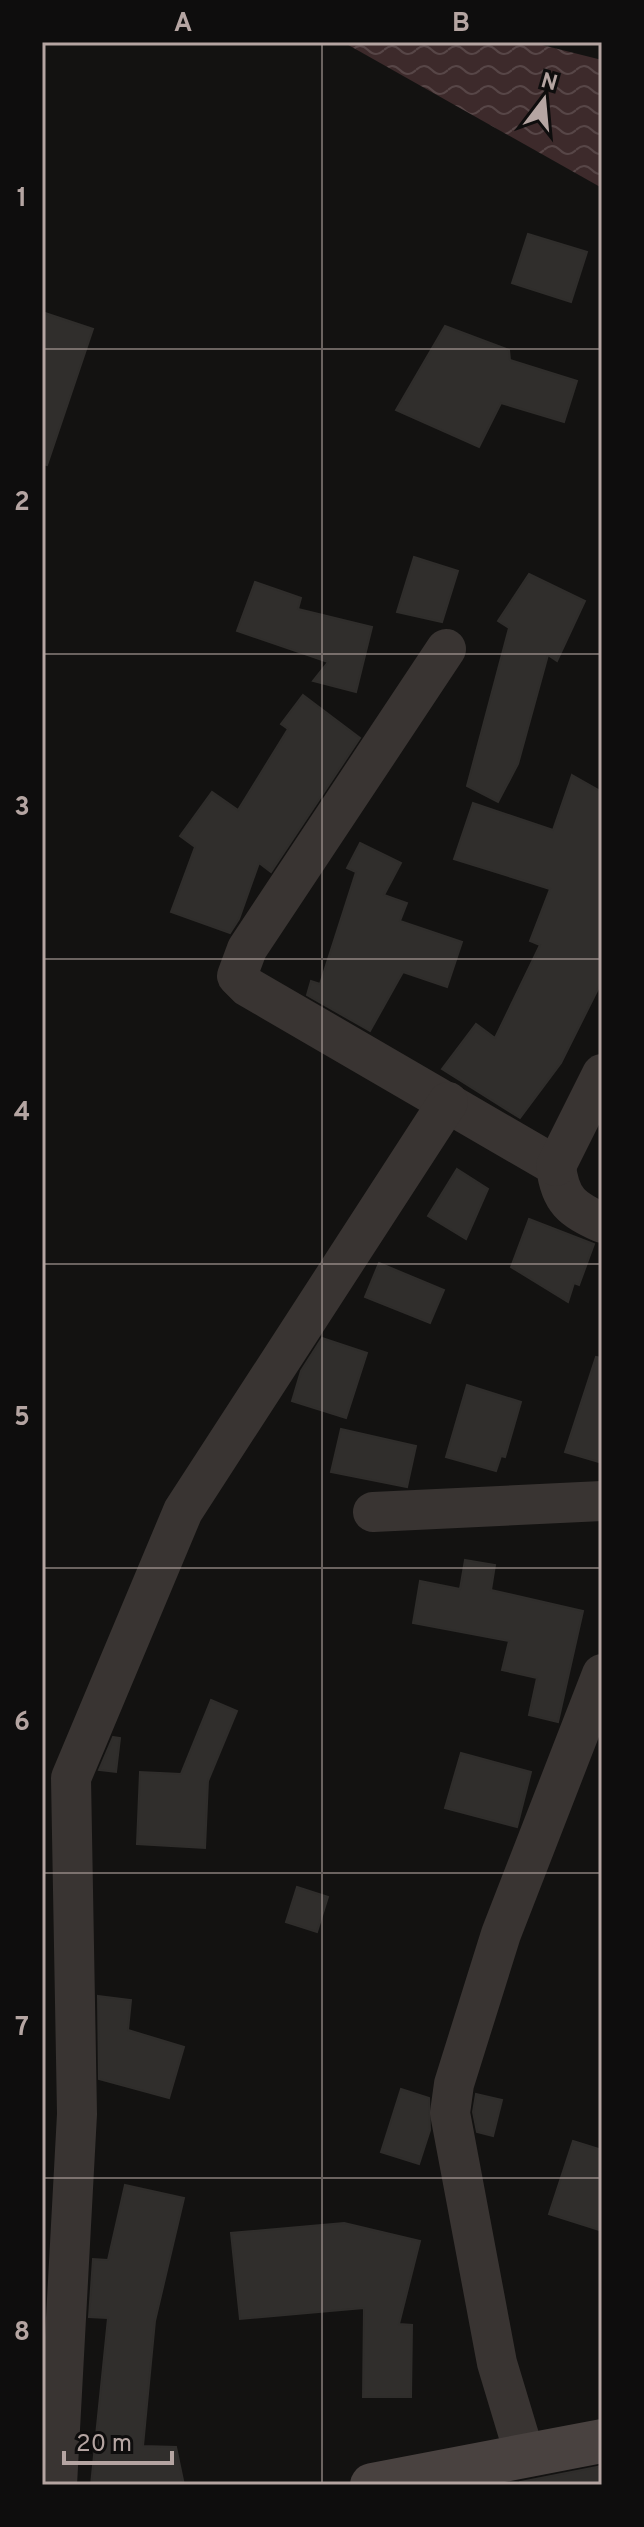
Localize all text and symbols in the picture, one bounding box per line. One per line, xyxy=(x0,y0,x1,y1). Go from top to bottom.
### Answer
text: A xyxy=(174,8,192,41)
text: B xyxy=(452,8,470,41)
north arrow xyxy=(504,60,584,140)
text: N xyxy=(538,68,560,98)
text: 1 xyxy=(17,183,27,216)
text: 2 xyxy=(14,487,30,520)
text: 3 xyxy=(14,792,30,825)
text: 4 xyxy=(14,1097,30,1130)
text: 5 xyxy=(14,1402,30,1435)
text: 6 xyxy=(14,1707,30,1740)
text: 7 xyxy=(15,2012,29,2045)
text: 8 xyxy=(14,2317,30,2350)
scale bar xyxy=(64,2415,172,2465)
text: 20 m xyxy=(76,2430,132,2460)

